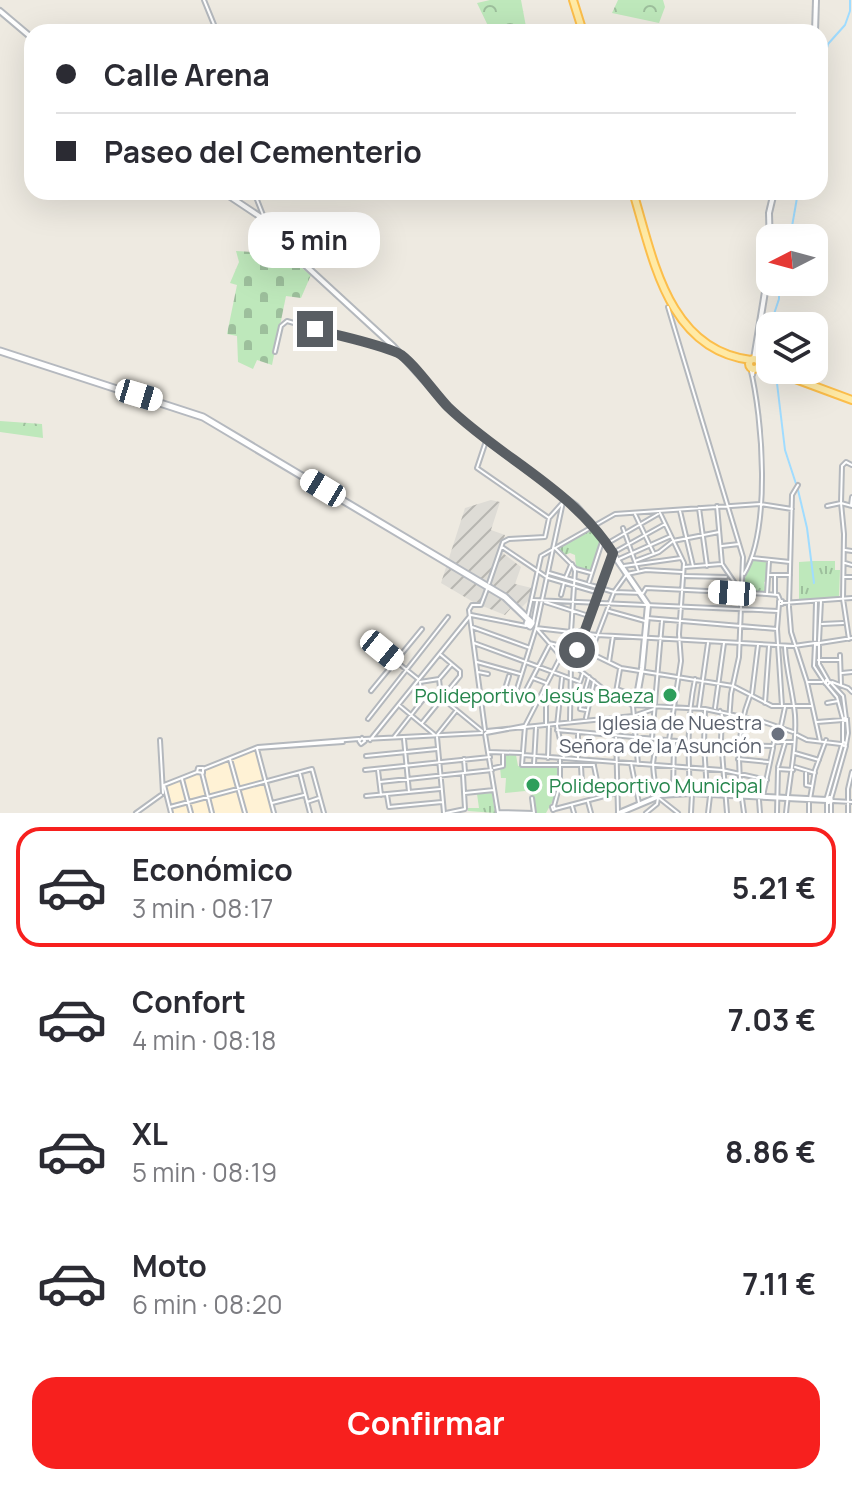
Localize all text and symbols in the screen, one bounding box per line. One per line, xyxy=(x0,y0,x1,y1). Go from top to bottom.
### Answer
text: Calle Arena xyxy=(104,54,270,95)
text: Paseo del Cementerio xyxy=(104,131,422,172)
callout: 5 min xyxy=(249,213,381,269)
text: 5 min xyxy=(280,222,348,258)
north arrow xyxy=(756,224,828,296)
map controls xyxy=(756,224,828,384)
route end xyxy=(297,311,333,347)
button: layers xyxy=(756,312,828,384)
car xyxy=(113,377,165,413)
car xyxy=(296,465,350,511)
car xyxy=(707,579,757,607)
car xyxy=(356,626,408,674)
route start xyxy=(559,632,595,668)
place label: Polideportivo Jesús Baeza xyxy=(414,682,654,709)
marker: Polideportivo Jesús Baeza xyxy=(661,686,679,704)
place label: Iglesia de Nuestra Señora de la Asunción xyxy=(559,709,762,759)
marker: Iglesia de Nuestra Señora de la Asunción xyxy=(769,725,787,743)
place label: Polideportivo Municipal xyxy=(549,772,763,799)
marker: Polideportivo Municipal xyxy=(524,776,542,794)
text: Económico xyxy=(132,849,293,890)
icon: car xyxy=(36,851,108,923)
text: 5.21 € xyxy=(732,867,816,908)
text: 3 min · 08:17 xyxy=(132,890,273,926)
text: Confort xyxy=(132,981,246,1022)
icon: car xyxy=(36,983,108,1055)
text: 7.03 € xyxy=(728,999,816,1040)
text: 4 min · 08:18 xyxy=(132,1022,276,1058)
text: XL xyxy=(132,1113,168,1154)
icon: car xyxy=(36,1115,108,1187)
text: 8.86 € xyxy=(725,1131,816,1172)
text: 5 min · 08:19 xyxy=(132,1154,277,1190)
text: Moto xyxy=(132,1245,207,1286)
icon: car xyxy=(36,1247,108,1319)
text: 7.11 € xyxy=(742,1263,816,1304)
text: 6 min · 08:20 xyxy=(132,1286,283,1322)
button: Confirmar xyxy=(32,1377,820,1469)

